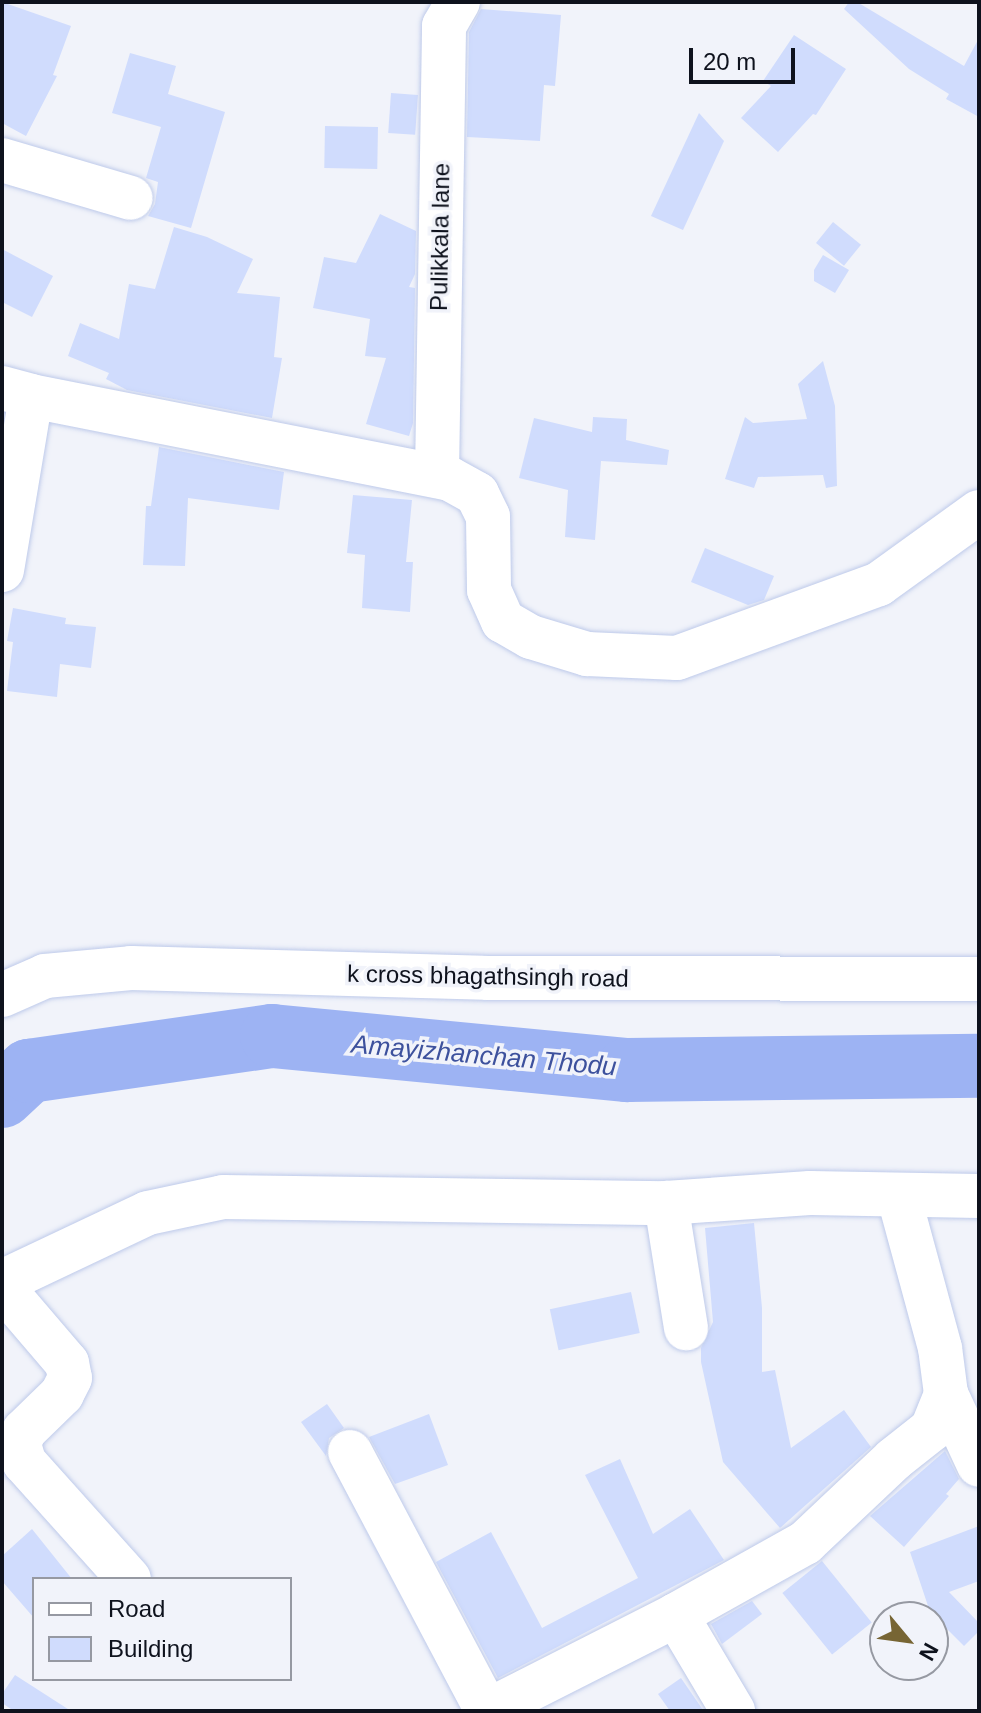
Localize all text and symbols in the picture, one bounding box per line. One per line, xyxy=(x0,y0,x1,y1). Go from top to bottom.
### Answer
scale bar xyxy=(693,32,799,82)
text: 20 m xyxy=(703,48,756,75)
street label: Pulikkala lane xyxy=(424,163,456,311)
street label: k cross bhagathsingh road xyxy=(347,959,629,993)
water label: Amayizhanchan Thodu xyxy=(350,1029,618,1083)
legend xyxy=(32,1577,292,1681)
text: Road xyxy=(108,1595,165,1622)
north arrow xyxy=(869,1601,949,1681)
text: Building xyxy=(108,1635,193,1662)
text: N xyxy=(914,1639,943,1665)

